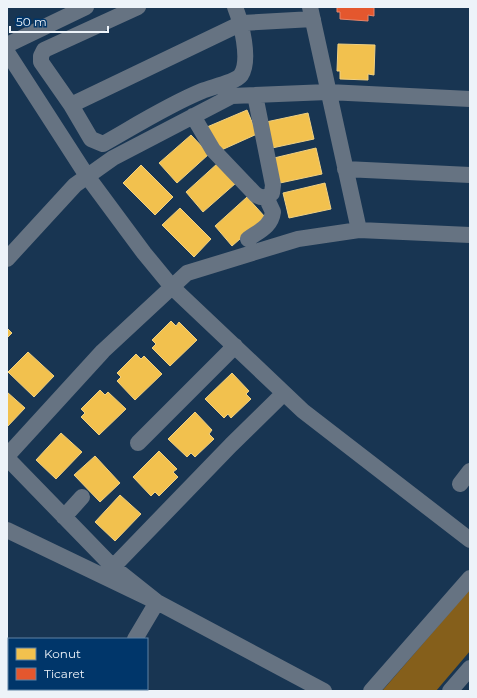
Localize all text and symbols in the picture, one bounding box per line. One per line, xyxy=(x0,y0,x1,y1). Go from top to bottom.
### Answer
scale bar xyxy=(10,8,108,34)
text: 50 m xyxy=(16,14,47,29)
legend xyxy=(8,638,148,690)
text: Konut xyxy=(44,646,81,661)
text: Ticaret xyxy=(44,666,85,681)

